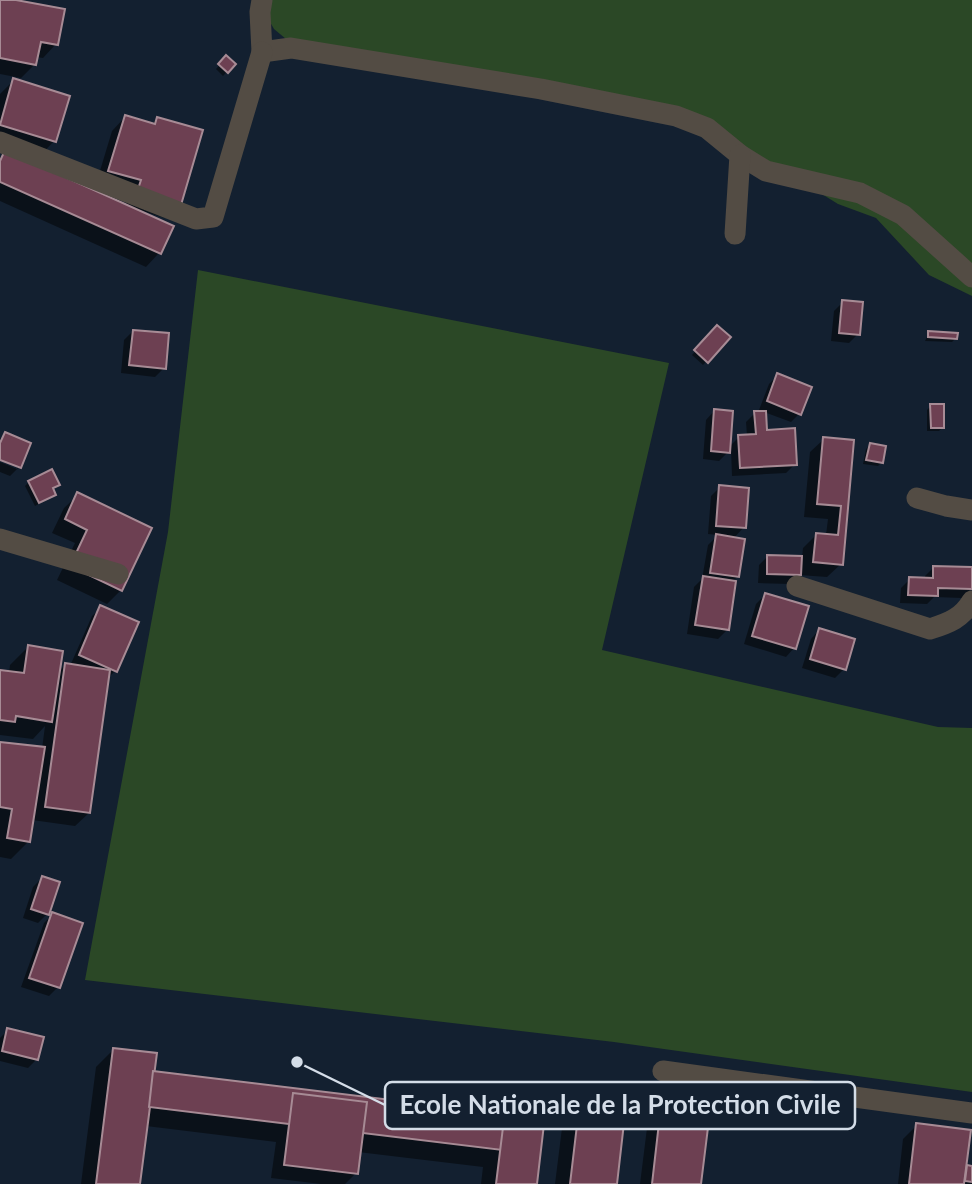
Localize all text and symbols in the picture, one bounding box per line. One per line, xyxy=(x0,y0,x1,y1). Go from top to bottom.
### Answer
callout: Ecole Nationale de la Protection Civile xyxy=(385,1082,855,1129)
text: Ecole Nationale de la Protection Civile xyxy=(399,1088,841,1120)

